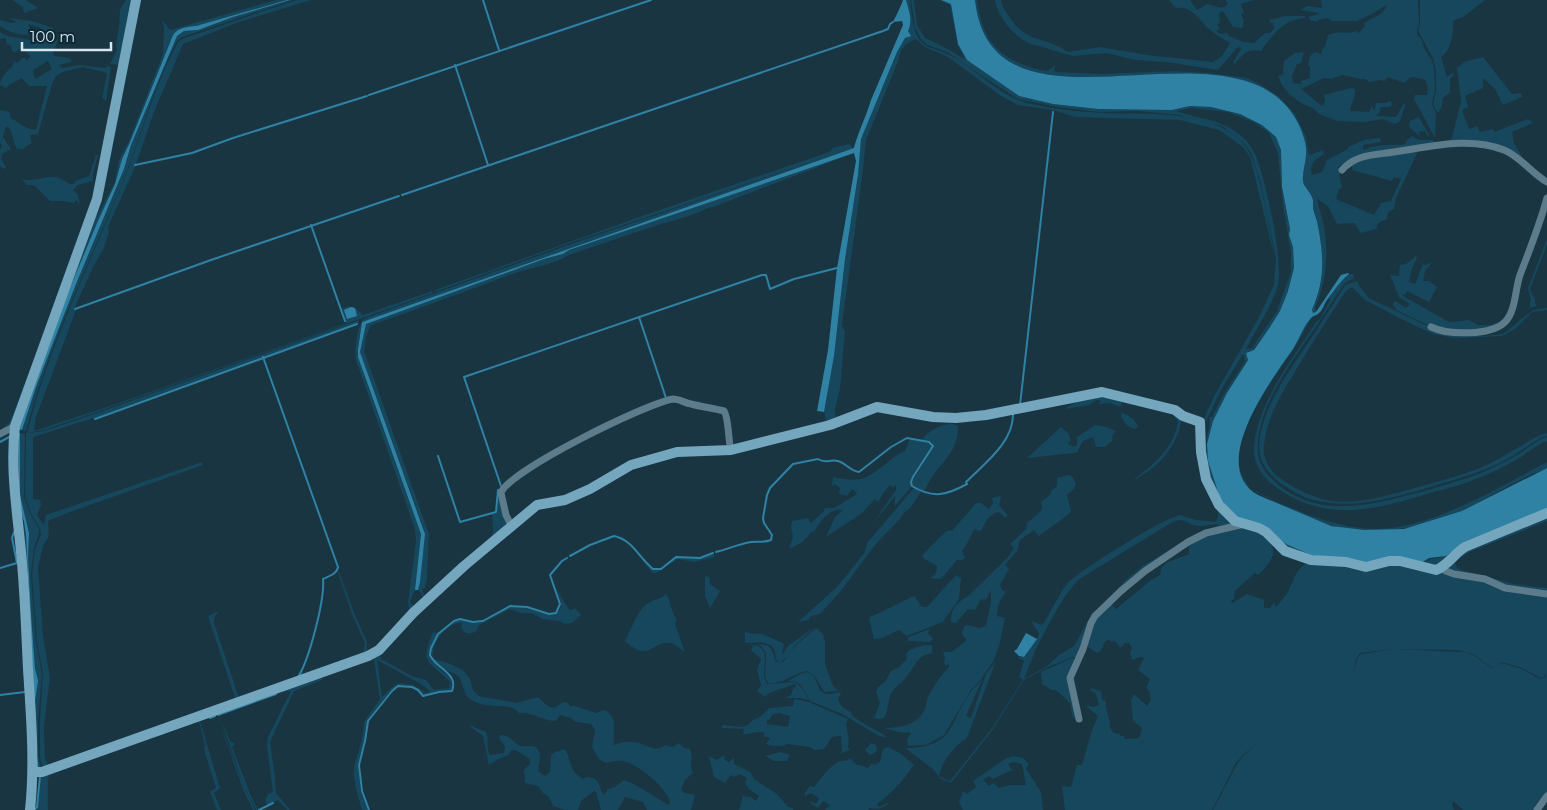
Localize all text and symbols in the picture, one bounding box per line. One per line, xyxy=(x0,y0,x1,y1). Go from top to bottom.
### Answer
scale bar xyxy=(22,20,111,52)
text: 100 m xyxy=(30,27,75,46)

